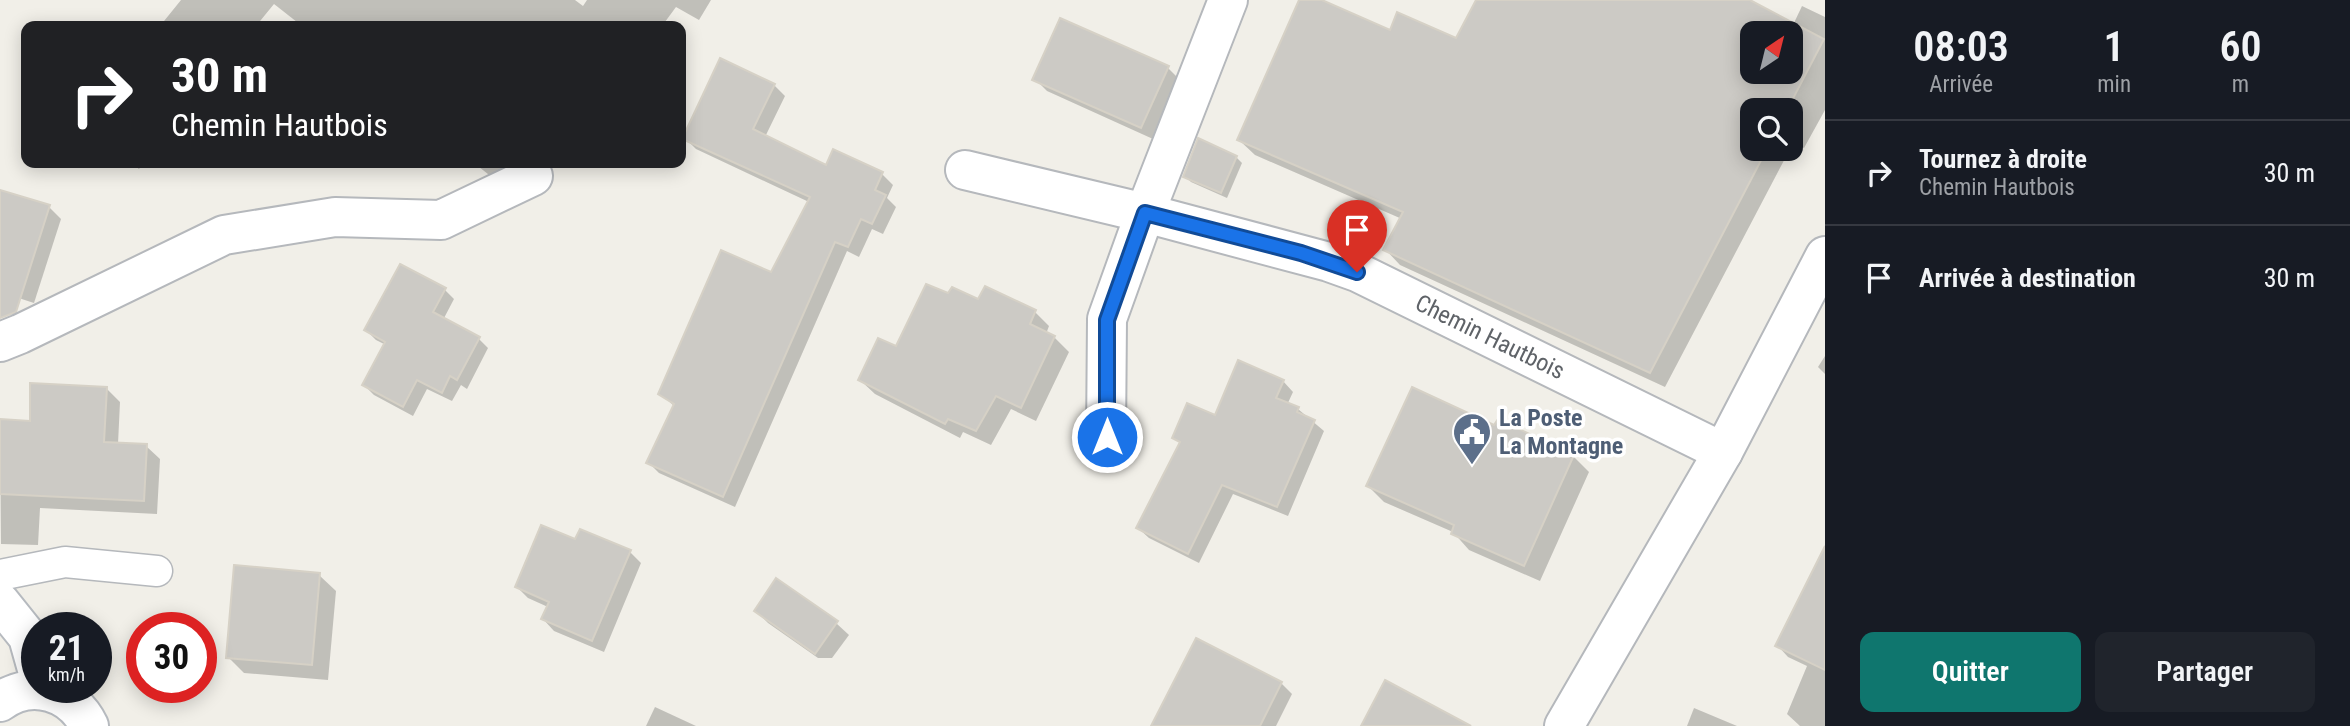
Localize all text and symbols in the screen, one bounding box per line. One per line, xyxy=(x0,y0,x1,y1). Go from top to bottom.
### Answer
north arrow xyxy=(1740,21,1802,84)
map controls xyxy=(1740,21,1803,161)
text: 08:03 xyxy=(1913,22,2009,71)
text: 1 xyxy=(2104,22,2125,71)
text: 60 xyxy=(2219,22,2262,71)
text: 30 m xyxy=(171,47,268,104)
icon: right xyxy=(56,49,147,140)
text: Arrivée xyxy=(1929,71,1993,98)
text: min xyxy=(2097,71,2131,98)
text: m xyxy=(2232,71,2249,98)
button: search xyxy=(1740,98,1803,161)
text: Chemin Hautbois xyxy=(171,106,388,144)
text: Tournez à droite xyxy=(1919,144,2087,174)
icon: right xyxy=(1860,154,1898,192)
text: 30 m xyxy=(2264,158,2315,188)
text: Chemin Hautbois xyxy=(1919,174,2075,201)
pin xyxy=(1327,200,1387,272)
icon: arrive xyxy=(1338,211,1376,249)
icon: arrive xyxy=(1860,259,1898,297)
text: Arrivée à destination xyxy=(1919,263,2136,293)
text: 30 m xyxy=(2264,263,2315,293)
street label: Chemin Hautbois xyxy=(1411,289,1569,385)
position arrow xyxy=(1070,400,1144,474)
place label: La Poste La Montagne xyxy=(1499,404,1623,460)
public building icon: La Poste La Montagne xyxy=(1451,411,1493,466)
speed limit sign: 30 xyxy=(126,612,217,703)
text: 21 xyxy=(49,628,84,669)
button: Quitter xyxy=(1860,632,2081,712)
button: Partager xyxy=(2095,632,2315,712)
text: km/h xyxy=(48,664,85,685)

